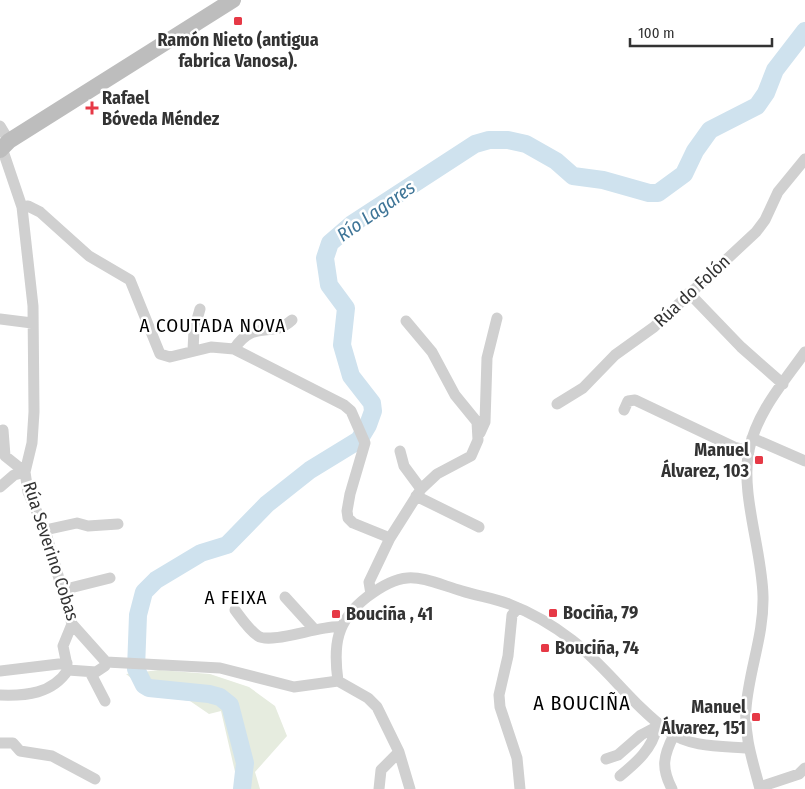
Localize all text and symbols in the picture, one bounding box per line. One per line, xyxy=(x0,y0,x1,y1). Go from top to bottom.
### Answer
marker: Ramón Nieto (antigua fabrica Vanosa). xyxy=(232,15,244,27)
scale bar xyxy=(630,15,772,47)
text: 100 m xyxy=(638,24,675,42)
place label: Ramón Nieto (antigua fabrica Vanosa). xyxy=(157,29,319,72)
place label: Rafael Bóveda Méndez xyxy=(102,87,220,130)
marker: Rafael Bóveda Méndez xyxy=(86,102,98,114)
water label: Río Lagares xyxy=(332,176,420,246)
street label: Rúa do Folón xyxy=(649,250,735,332)
district label: A COUTADA NOVA xyxy=(140,314,286,337)
place label: Manuel Álvarez, 103 xyxy=(660,439,749,482)
marker: Manuel Álvarez, 103 xyxy=(753,454,765,466)
street label: Rúa Severino Cobas xyxy=(18,479,84,624)
district label: A FEIXA xyxy=(205,586,267,609)
place label: Bociña, 79 xyxy=(563,602,638,624)
place label: Bouciña , 41 xyxy=(346,603,433,625)
marker: Bociña, 79 xyxy=(547,607,559,619)
marker: Bouciña , 41 xyxy=(330,608,342,620)
place label: Bouciña, 74 xyxy=(555,637,639,659)
marker: Bouciña, 74 xyxy=(539,642,551,654)
district label: A BOUCIÑA xyxy=(533,691,631,715)
place label: Manuel Álvarez, 151 xyxy=(660,696,746,739)
marker: Manuel Álvarez, 151 xyxy=(750,711,762,723)

